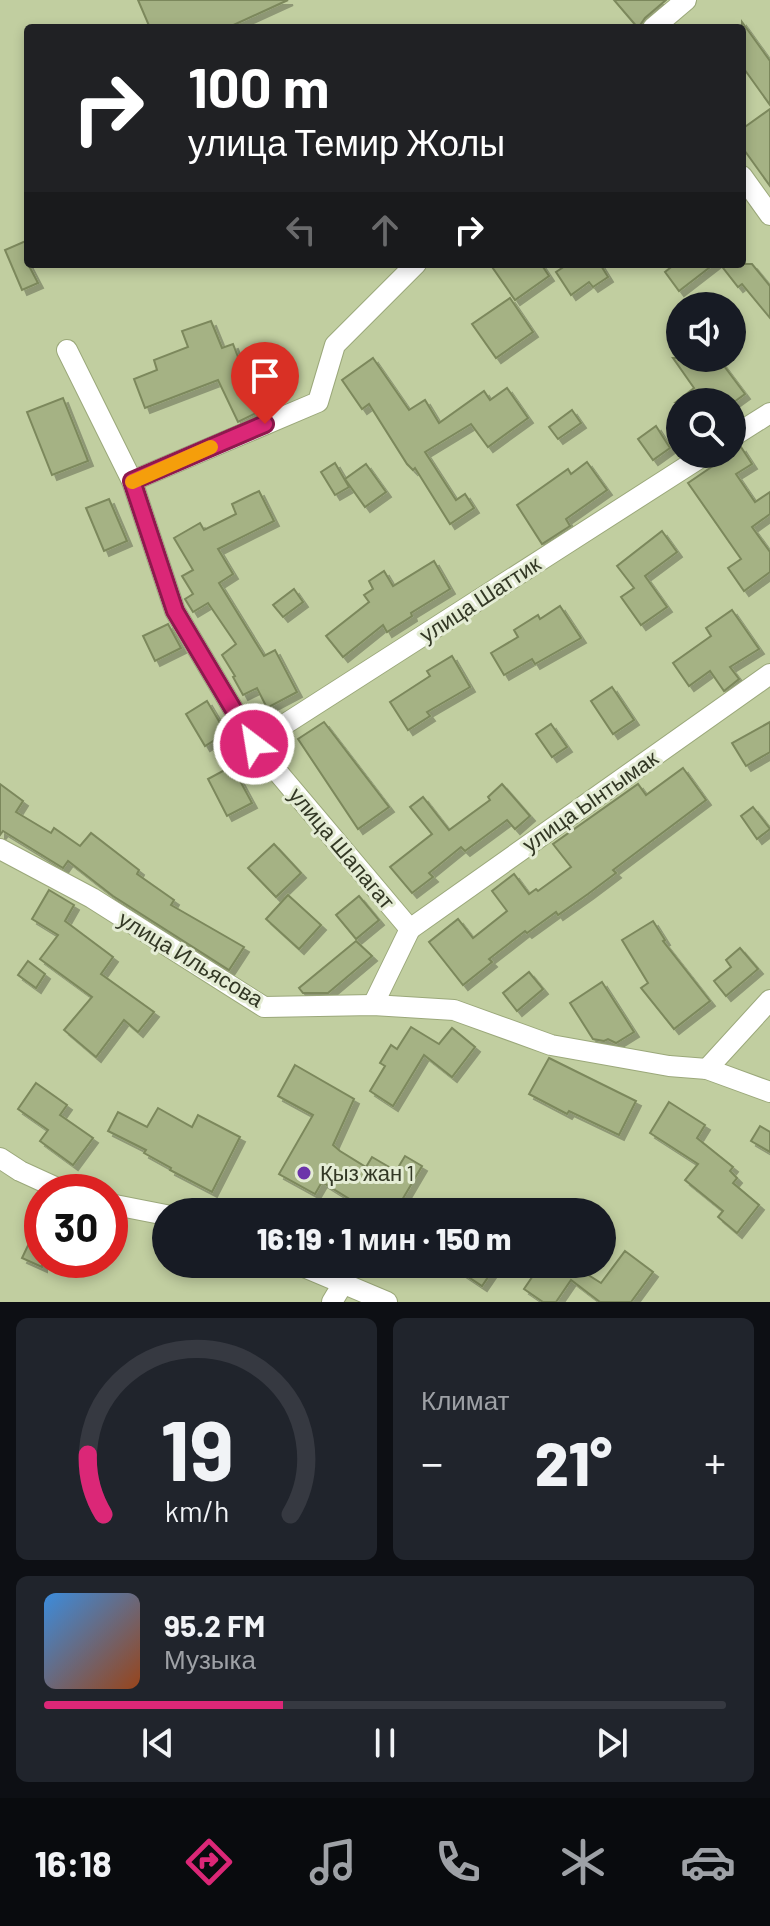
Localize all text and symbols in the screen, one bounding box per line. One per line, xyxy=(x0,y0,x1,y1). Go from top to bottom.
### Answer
text: 100 m xyxy=(188,52,330,119)
icon: right xyxy=(56,56,160,160)
text: улица Темир Жолы xyxy=(188,120,505,163)
icon: left xyxy=(279,208,323,252)
icon: ahead xyxy=(363,208,407,252)
icon: right xyxy=(447,208,491,252)
map controls xyxy=(666,292,746,468)
button: sound xyxy=(666,292,746,372)
pin xyxy=(231,342,299,424)
icon: arrive xyxy=(243,354,287,398)
button: search xyxy=(666,388,746,468)
street label: улица Шаттик xyxy=(414,549,546,648)
position arrow xyxy=(212,702,296,786)
street label: улица Ынтымак xyxy=(517,744,663,857)
street label: улица Шапагат xyxy=(284,781,401,914)
street label: улица Ильясова xyxy=(114,905,269,1013)
place label: Қыз жан 1 xyxy=(320,1159,414,1186)
marker: Қыз жан 1 xyxy=(295,1164,313,1182)
speed limit sign: 30 xyxy=(24,1174,128,1278)
text: 16:19 · 1 мин · 150 m xyxy=(257,1220,511,1256)
text: Климат xyxy=(421,1384,510,1415)
text: 19 xyxy=(160,1398,233,1498)
text: 21° xyxy=(535,1426,612,1498)
text: − xyxy=(421,1435,443,1488)
text: + xyxy=(704,1435,726,1488)
text: km/h xyxy=(164,1493,229,1528)
text: 95.2 FM xyxy=(164,1607,265,1643)
text: Музыка xyxy=(164,1643,256,1674)
icon: previous xyxy=(136,1721,180,1765)
icon: pause xyxy=(363,1721,407,1765)
icon: next xyxy=(590,1721,634,1765)
icon: directions xyxy=(181,1834,237,1890)
icon: music xyxy=(305,1834,361,1890)
icon: phone xyxy=(430,1834,486,1890)
icon: climate xyxy=(555,1834,611,1890)
icon: car xyxy=(680,1834,736,1890)
text: 16:18 xyxy=(34,1841,112,1884)

